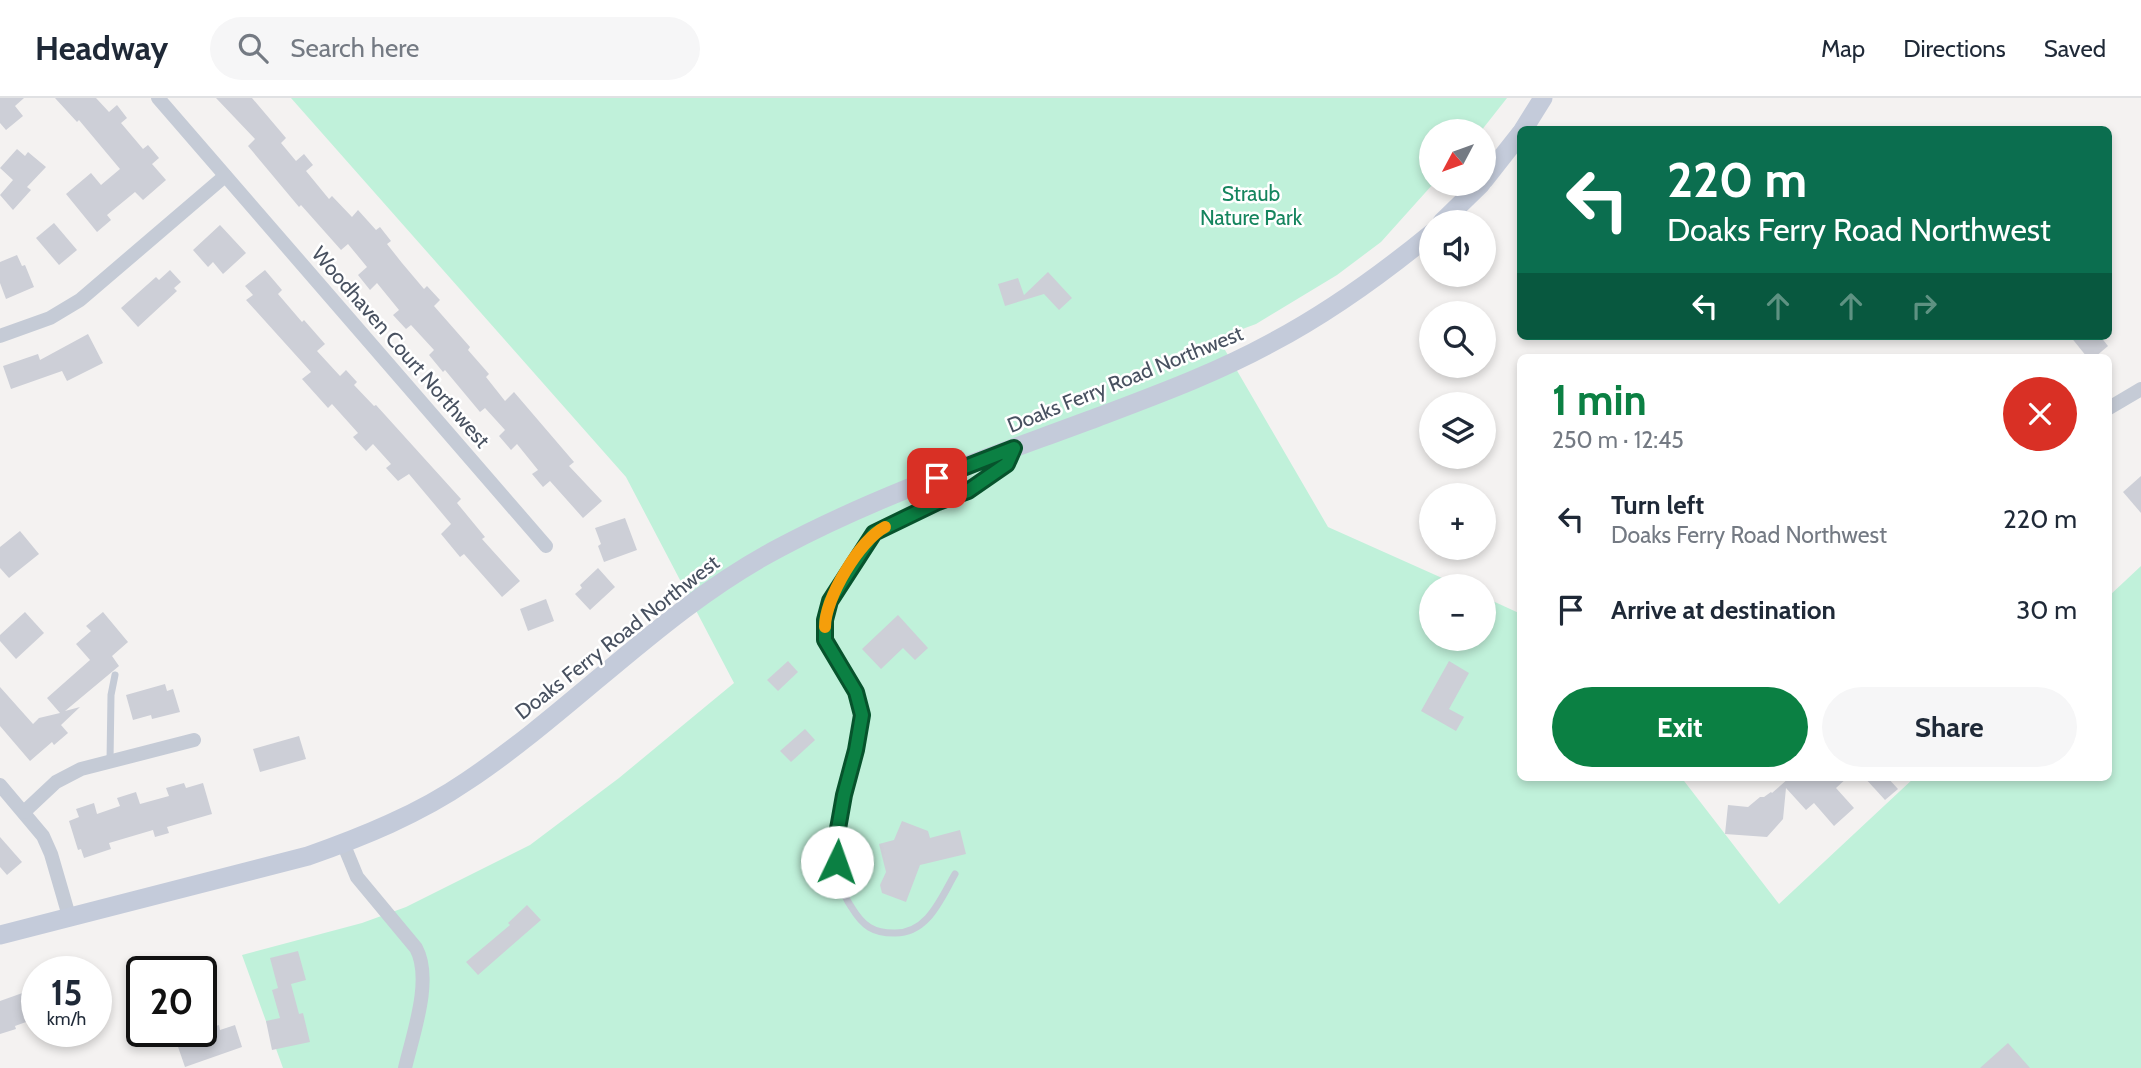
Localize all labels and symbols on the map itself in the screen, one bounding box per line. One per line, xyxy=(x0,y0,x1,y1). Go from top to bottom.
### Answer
north arrow xyxy=(1419,119,1496,196)
park label: Straub Nature Park xyxy=(1200,181,1303,230)
street label: Woodhaven Court Northwest xyxy=(307,241,495,453)
street label: Doaks Ferry Road Northwest xyxy=(1004,320,1246,438)
pin xyxy=(907,448,967,508)
street label: Doaks Ferry Road Northwest xyxy=(510,550,724,724)
position arrow xyxy=(800,825,874,899)
speed limit sign: 20 xyxy=(126,956,217,1047)

